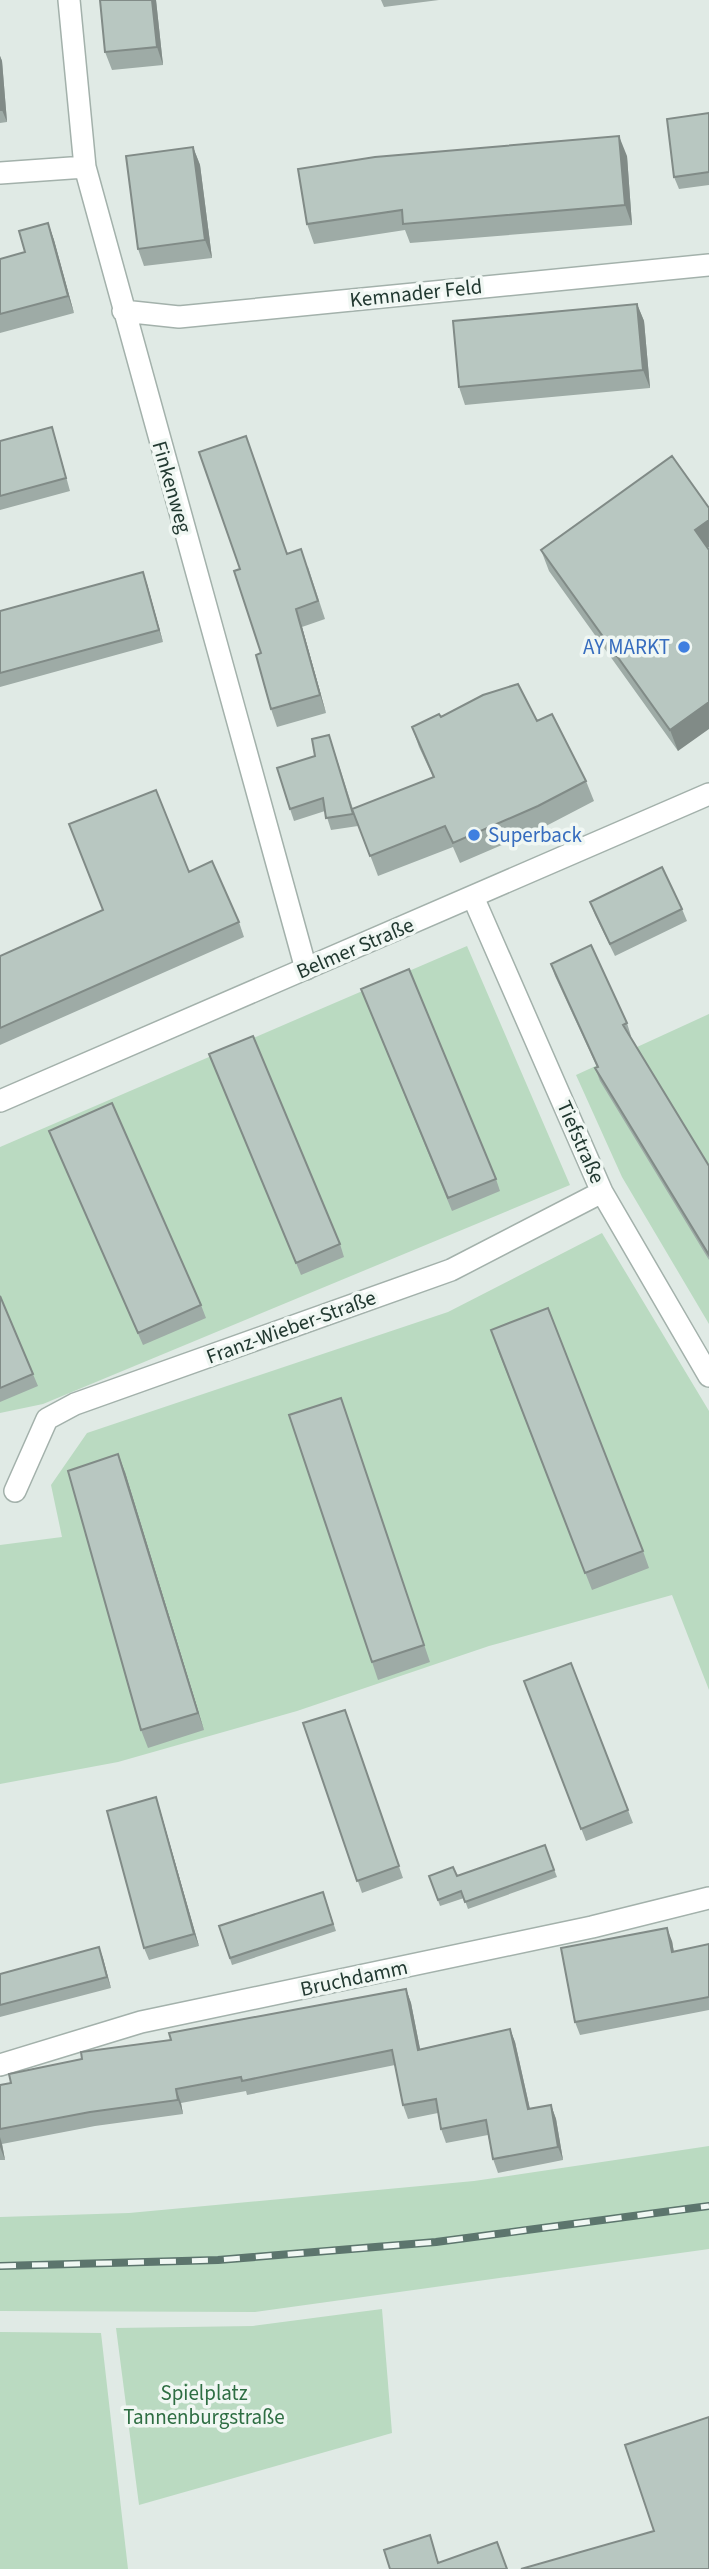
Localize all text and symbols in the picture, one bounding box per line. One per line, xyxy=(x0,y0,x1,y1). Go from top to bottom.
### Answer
street label: Kemnader Feld xyxy=(348,271,484,315)
street label: Finkenweg xyxy=(145,437,200,537)
place label: AY MARKT xyxy=(583,632,670,662)
marker: AY MARKT xyxy=(676,639,692,655)
place label: Superback xyxy=(488,820,582,850)
marker: Superback xyxy=(466,827,482,843)
street label: Belmer Straße xyxy=(292,910,418,986)
street label: Tiefstraße xyxy=(549,1096,613,1188)
street label: Franz-Wieber-Straße xyxy=(202,1282,380,1372)
street label: Bruchdamm xyxy=(298,1952,410,2004)
park label: Spielplatz Tannenburgstraße xyxy=(123,2378,285,2432)

